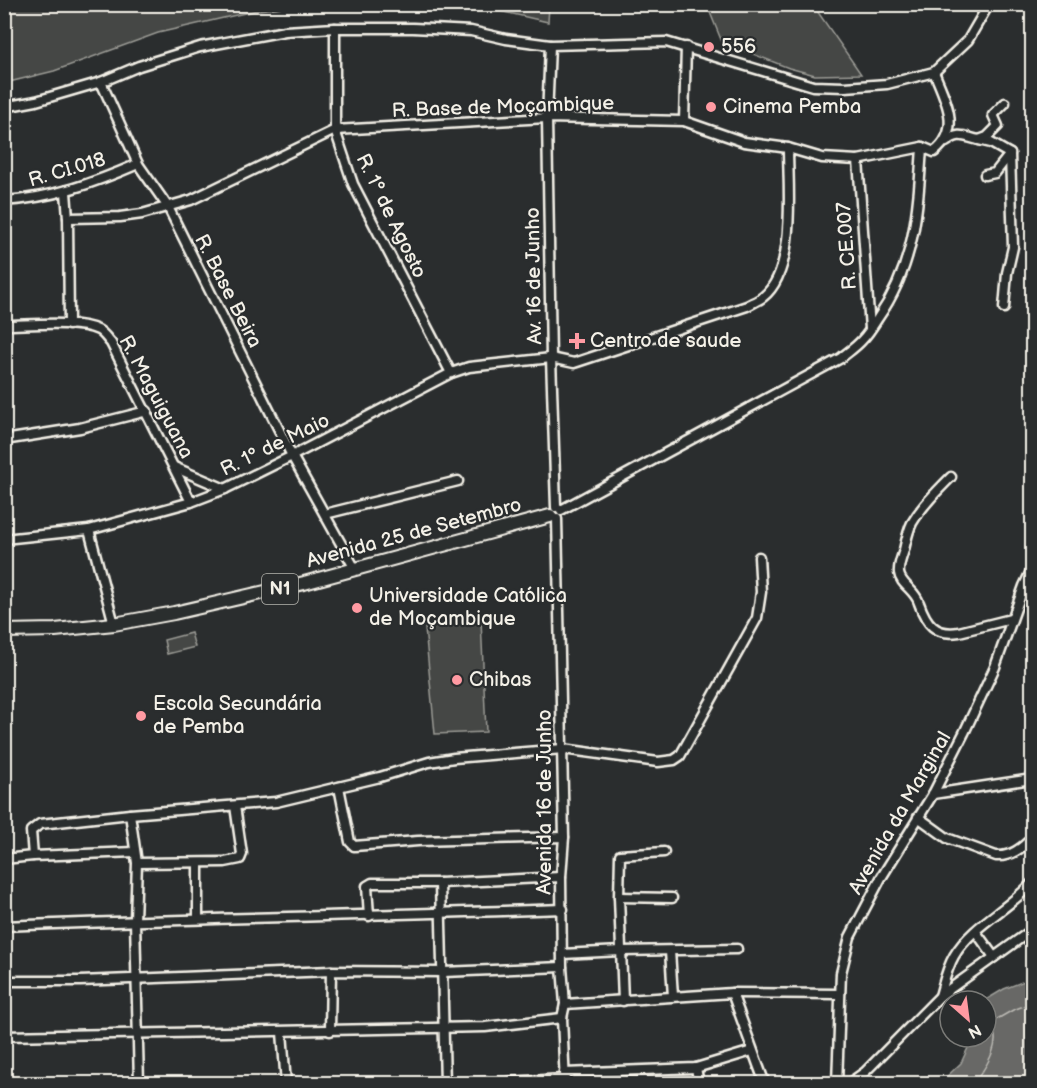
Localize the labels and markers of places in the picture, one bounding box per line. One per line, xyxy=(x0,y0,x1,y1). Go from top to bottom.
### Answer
place label: 556 xyxy=(721,35,756,59)
marker: 556 xyxy=(702,40,716,54)
place label: Cinema Pemba xyxy=(723,95,861,119)
marker: Cinema Pemba xyxy=(704,100,718,114)
place label: Centro de saude xyxy=(590,329,742,353)
marker: Centro de saude xyxy=(568,332,586,350)
place label: Universidade Católica de Moçambique xyxy=(369,584,567,631)
marker: Universidade Católica de Moçambique xyxy=(350,601,364,615)
place label: Chibas xyxy=(469,668,532,692)
marker: Chibas xyxy=(450,673,464,687)
place label: Escola Secundária de Pemba xyxy=(153,692,322,739)
marker: Escola Secundária de Pemba xyxy=(134,709,148,723)

